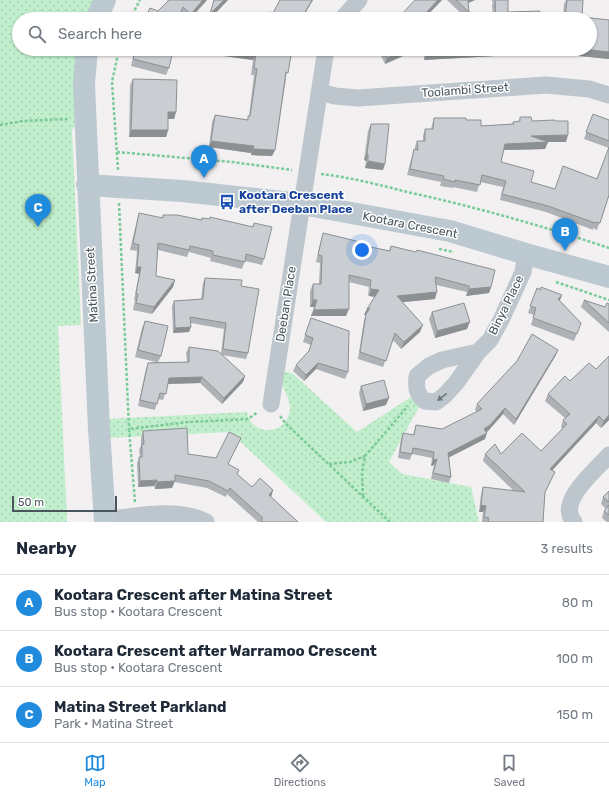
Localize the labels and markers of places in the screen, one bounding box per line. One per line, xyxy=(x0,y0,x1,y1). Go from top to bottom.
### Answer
pin: A xyxy=(191,145,217,178)
place label: Kootara Crescent after Deeban Place xyxy=(239,188,352,216)
bus stop icon: Kootara Crescent after Deeban Place xyxy=(218,193,236,211)
pin: C xyxy=(25,194,51,227)
pin: B xyxy=(552,218,578,251)

